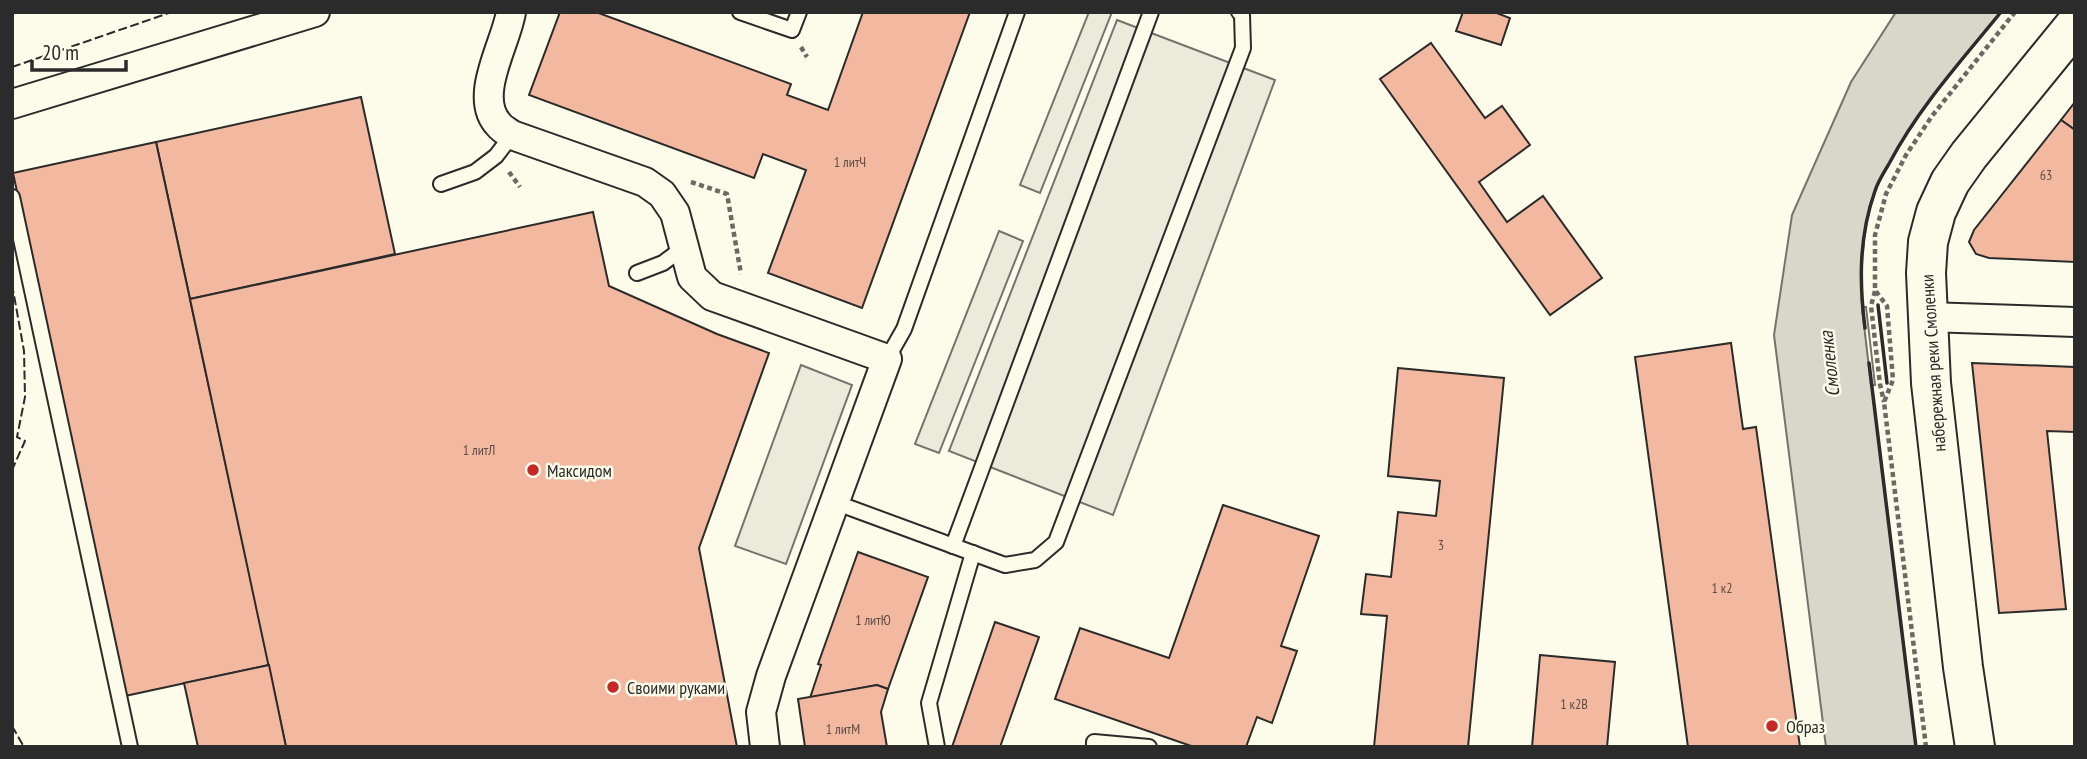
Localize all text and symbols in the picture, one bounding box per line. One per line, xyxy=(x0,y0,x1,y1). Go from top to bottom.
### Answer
scale bar xyxy=(32,28,126,72)
text: 20 m xyxy=(42,39,79,66)
house number: 1 литЧ xyxy=(834,153,866,171)
house number: 63 xyxy=(2040,166,2052,184)
street label: набережная реки Смоленки xyxy=(1915,274,1951,452)
water label: Смоленка xyxy=(1813,329,1844,398)
house number: 1 литЛ xyxy=(463,441,495,459)
place label: Максидом xyxy=(547,459,612,482)
marker: Максидом xyxy=(525,462,541,478)
house number: 3 xyxy=(1438,536,1444,554)
house number: 1 к2 xyxy=(1712,579,1733,597)
house number: 1 литЮ xyxy=(855,611,891,629)
place label: Своими руками xyxy=(627,676,725,699)
marker: Своими руками xyxy=(605,679,621,695)
house number: 1 к2В xyxy=(1560,695,1588,713)
place label: Образ xyxy=(1786,715,1825,738)
marker: Образ xyxy=(1764,718,1780,734)
house number: 1 литМ xyxy=(826,720,860,738)

